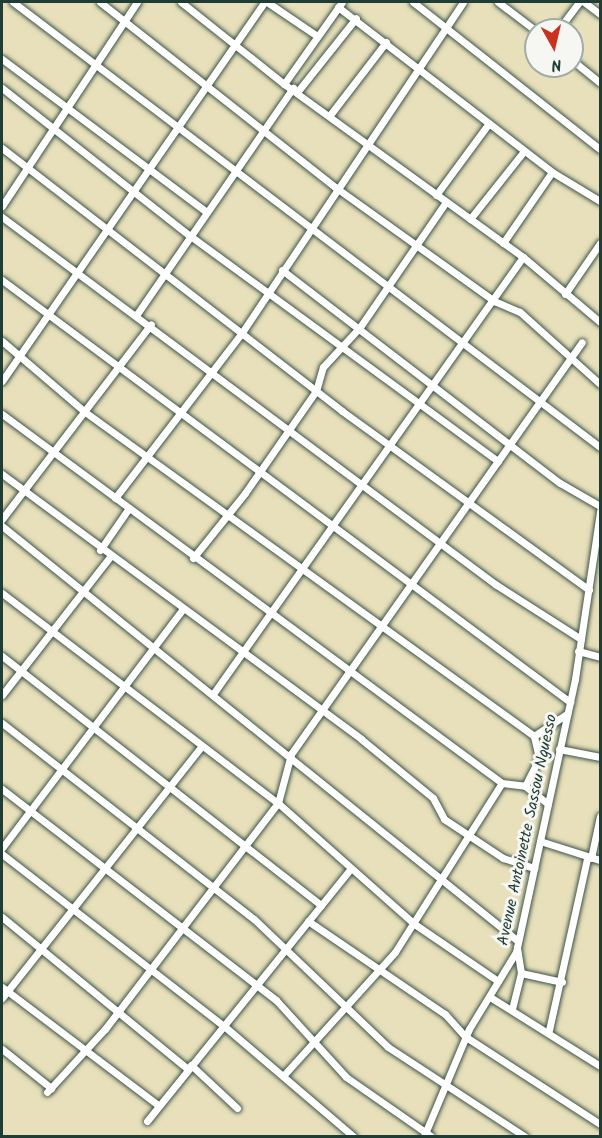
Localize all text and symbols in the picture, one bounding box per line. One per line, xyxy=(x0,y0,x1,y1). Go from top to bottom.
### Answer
north arrow xyxy=(524,18,584,78)
text: N xyxy=(550,51,563,77)
street label: Avenue Antoinette Sassou Nguesso xyxy=(494,713,562,947)

